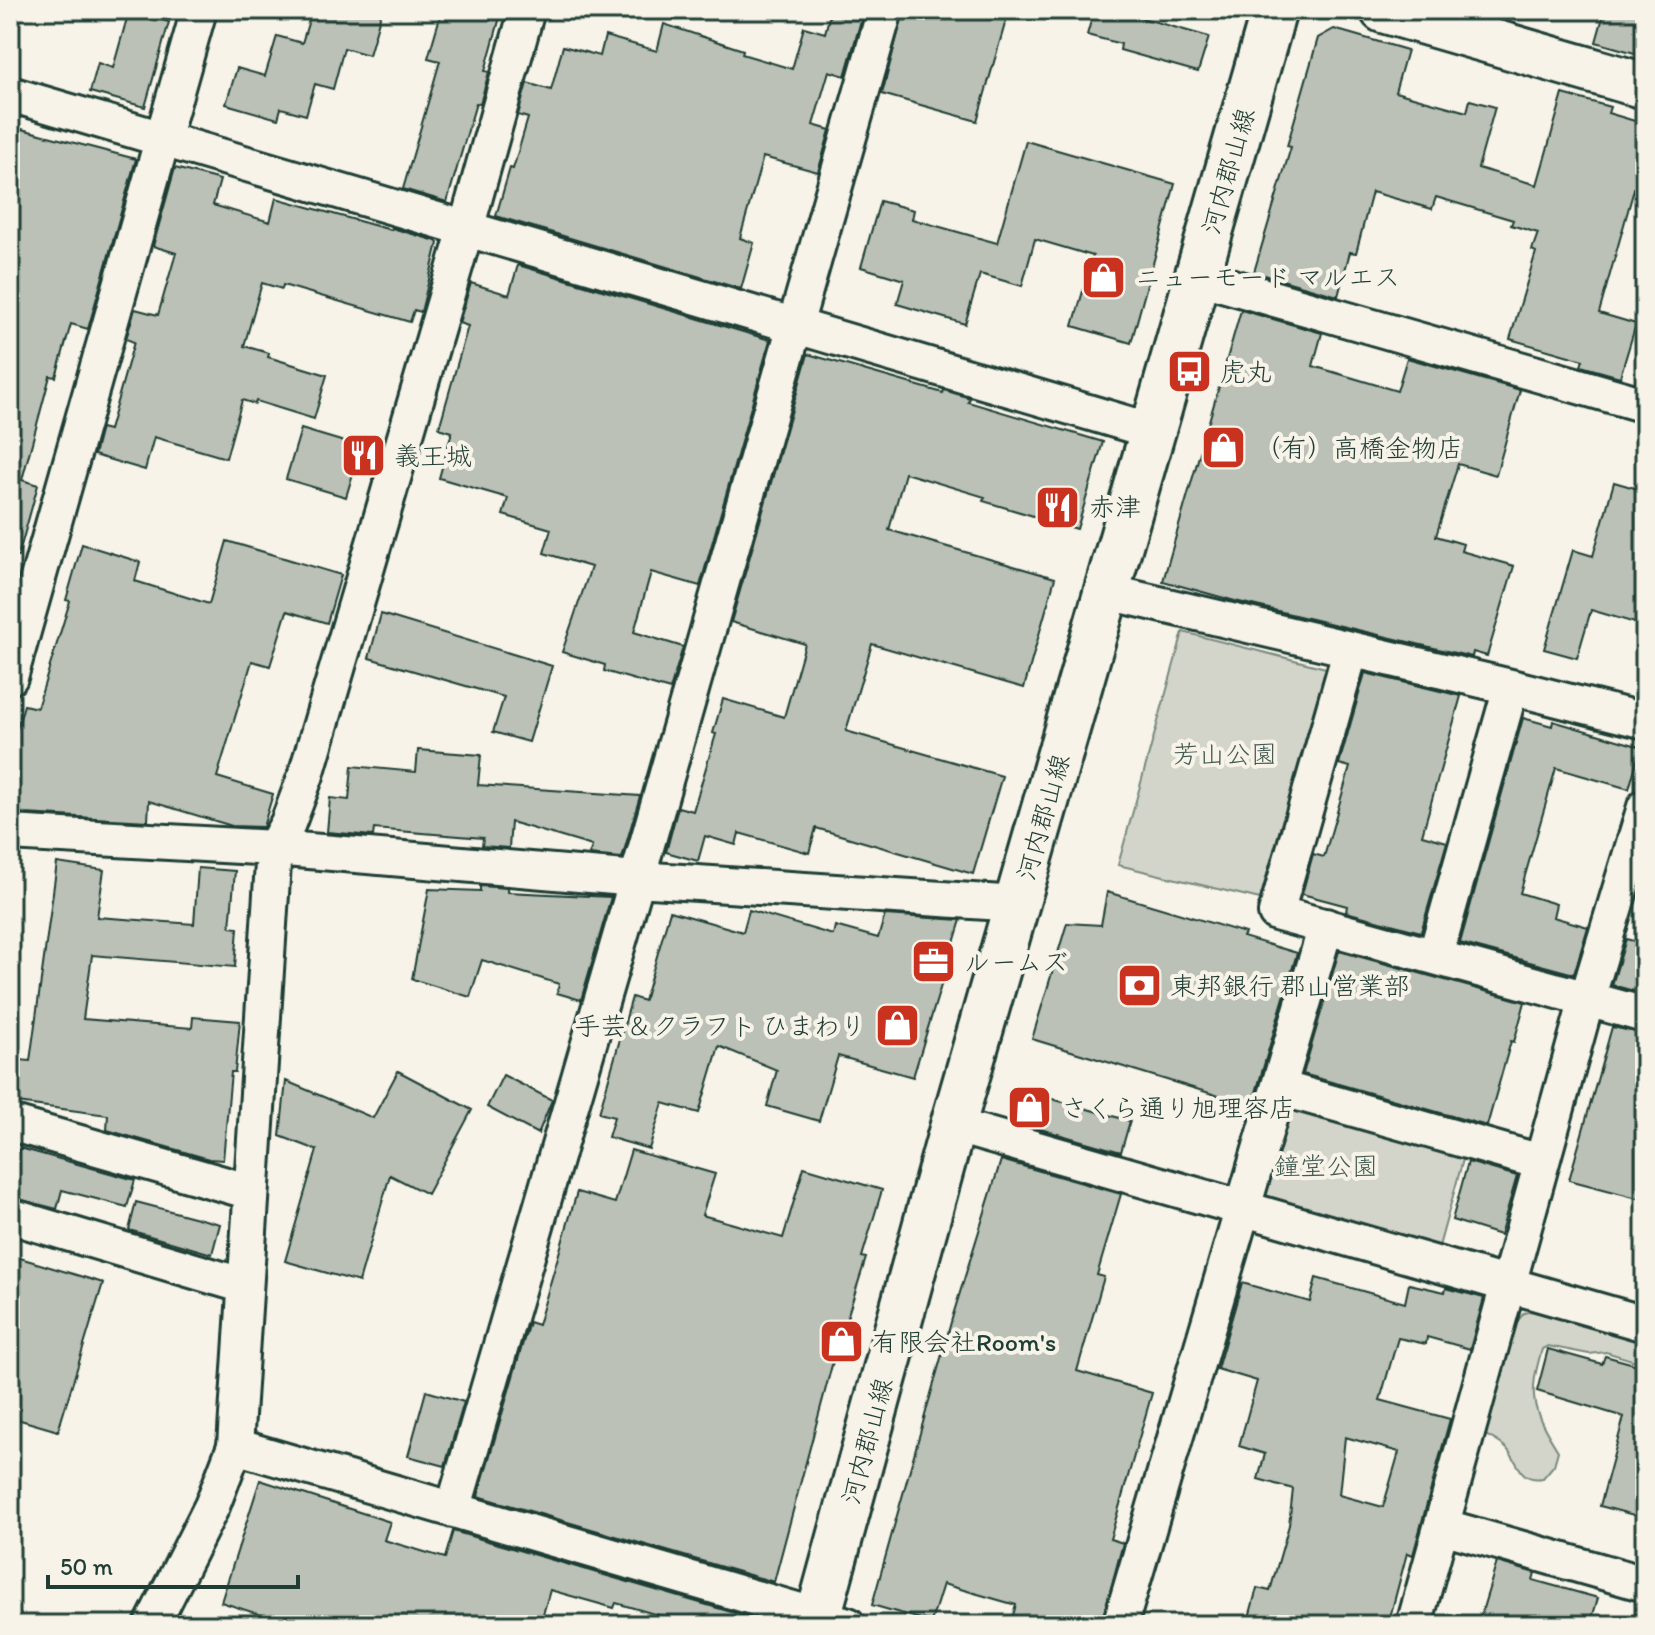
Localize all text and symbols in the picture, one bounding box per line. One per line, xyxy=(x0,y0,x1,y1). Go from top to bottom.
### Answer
street label: 河内郡山線 xyxy=(1195,104,1261,238)
shop icon: ニューモード マルエス xyxy=(1080,253,1128,301)
place label: ニューモード マルエス xyxy=(1135,261,1400,293)
bus stop icon: 虎丸 xyxy=(1165,348,1213,396)
place label: 虎丸 xyxy=(1220,356,1272,388)
shop icon: （有）高橋金物店 xyxy=(1200,424,1248,472)
restaurant icon: 義王城 xyxy=(339,432,387,480)
place label: （有）高橋金物店 xyxy=(1255,432,1463,464)
place label: 義王城 xyxy=(394,440,472,472)
restaurant icon: 赤津 xyxy=(1034,483,1082,531)
place label: 赤津 xyxy=(1089,491,1141,523)
park label: 芳山公園 xyxy=(1173,738,1277,770)
street label: 河内郡山線 xyxy=(1010,750,1076,884)
office icon: ルームズ xyxy=(909,938,957,986)
place label: ルームズ xyxy=(964,946,1068,978)
bank icon: 東邦銀行 郡山営業部 xyxy=(1115,962,1163,1010)
place label: 東邦銀行 郡山営業部 xyxy=(1170,970,1410,1002)
shop icon: 手芸＆クラフト ひまわり xyxy=(873,1002,921,1050)
place label: 手芸＆クラフト ひまわり xyxy=(574,1010,866,1042)
shop icon: さくら通り旭理容店 xyxy=(1006,1084,1054,1132)
place label: さくら通り旭理容店 xyxy=(1061,1092,1295,1124)
park label: 鐘堂公園 xyxy=(1274,1150,1378,1182)
shop icon: 有限会社Room's xyxy=(817,1318,865,1366)
place label: 有限会社Room's xyxy=(872,1326,1056,1358)
street label: 河内郡山線 xyxy=(835,1374,899,1508)
scale bar xyxy=(48,1539,298,1589)
text: 50 m xyxy=(60,1552,113,1581)

